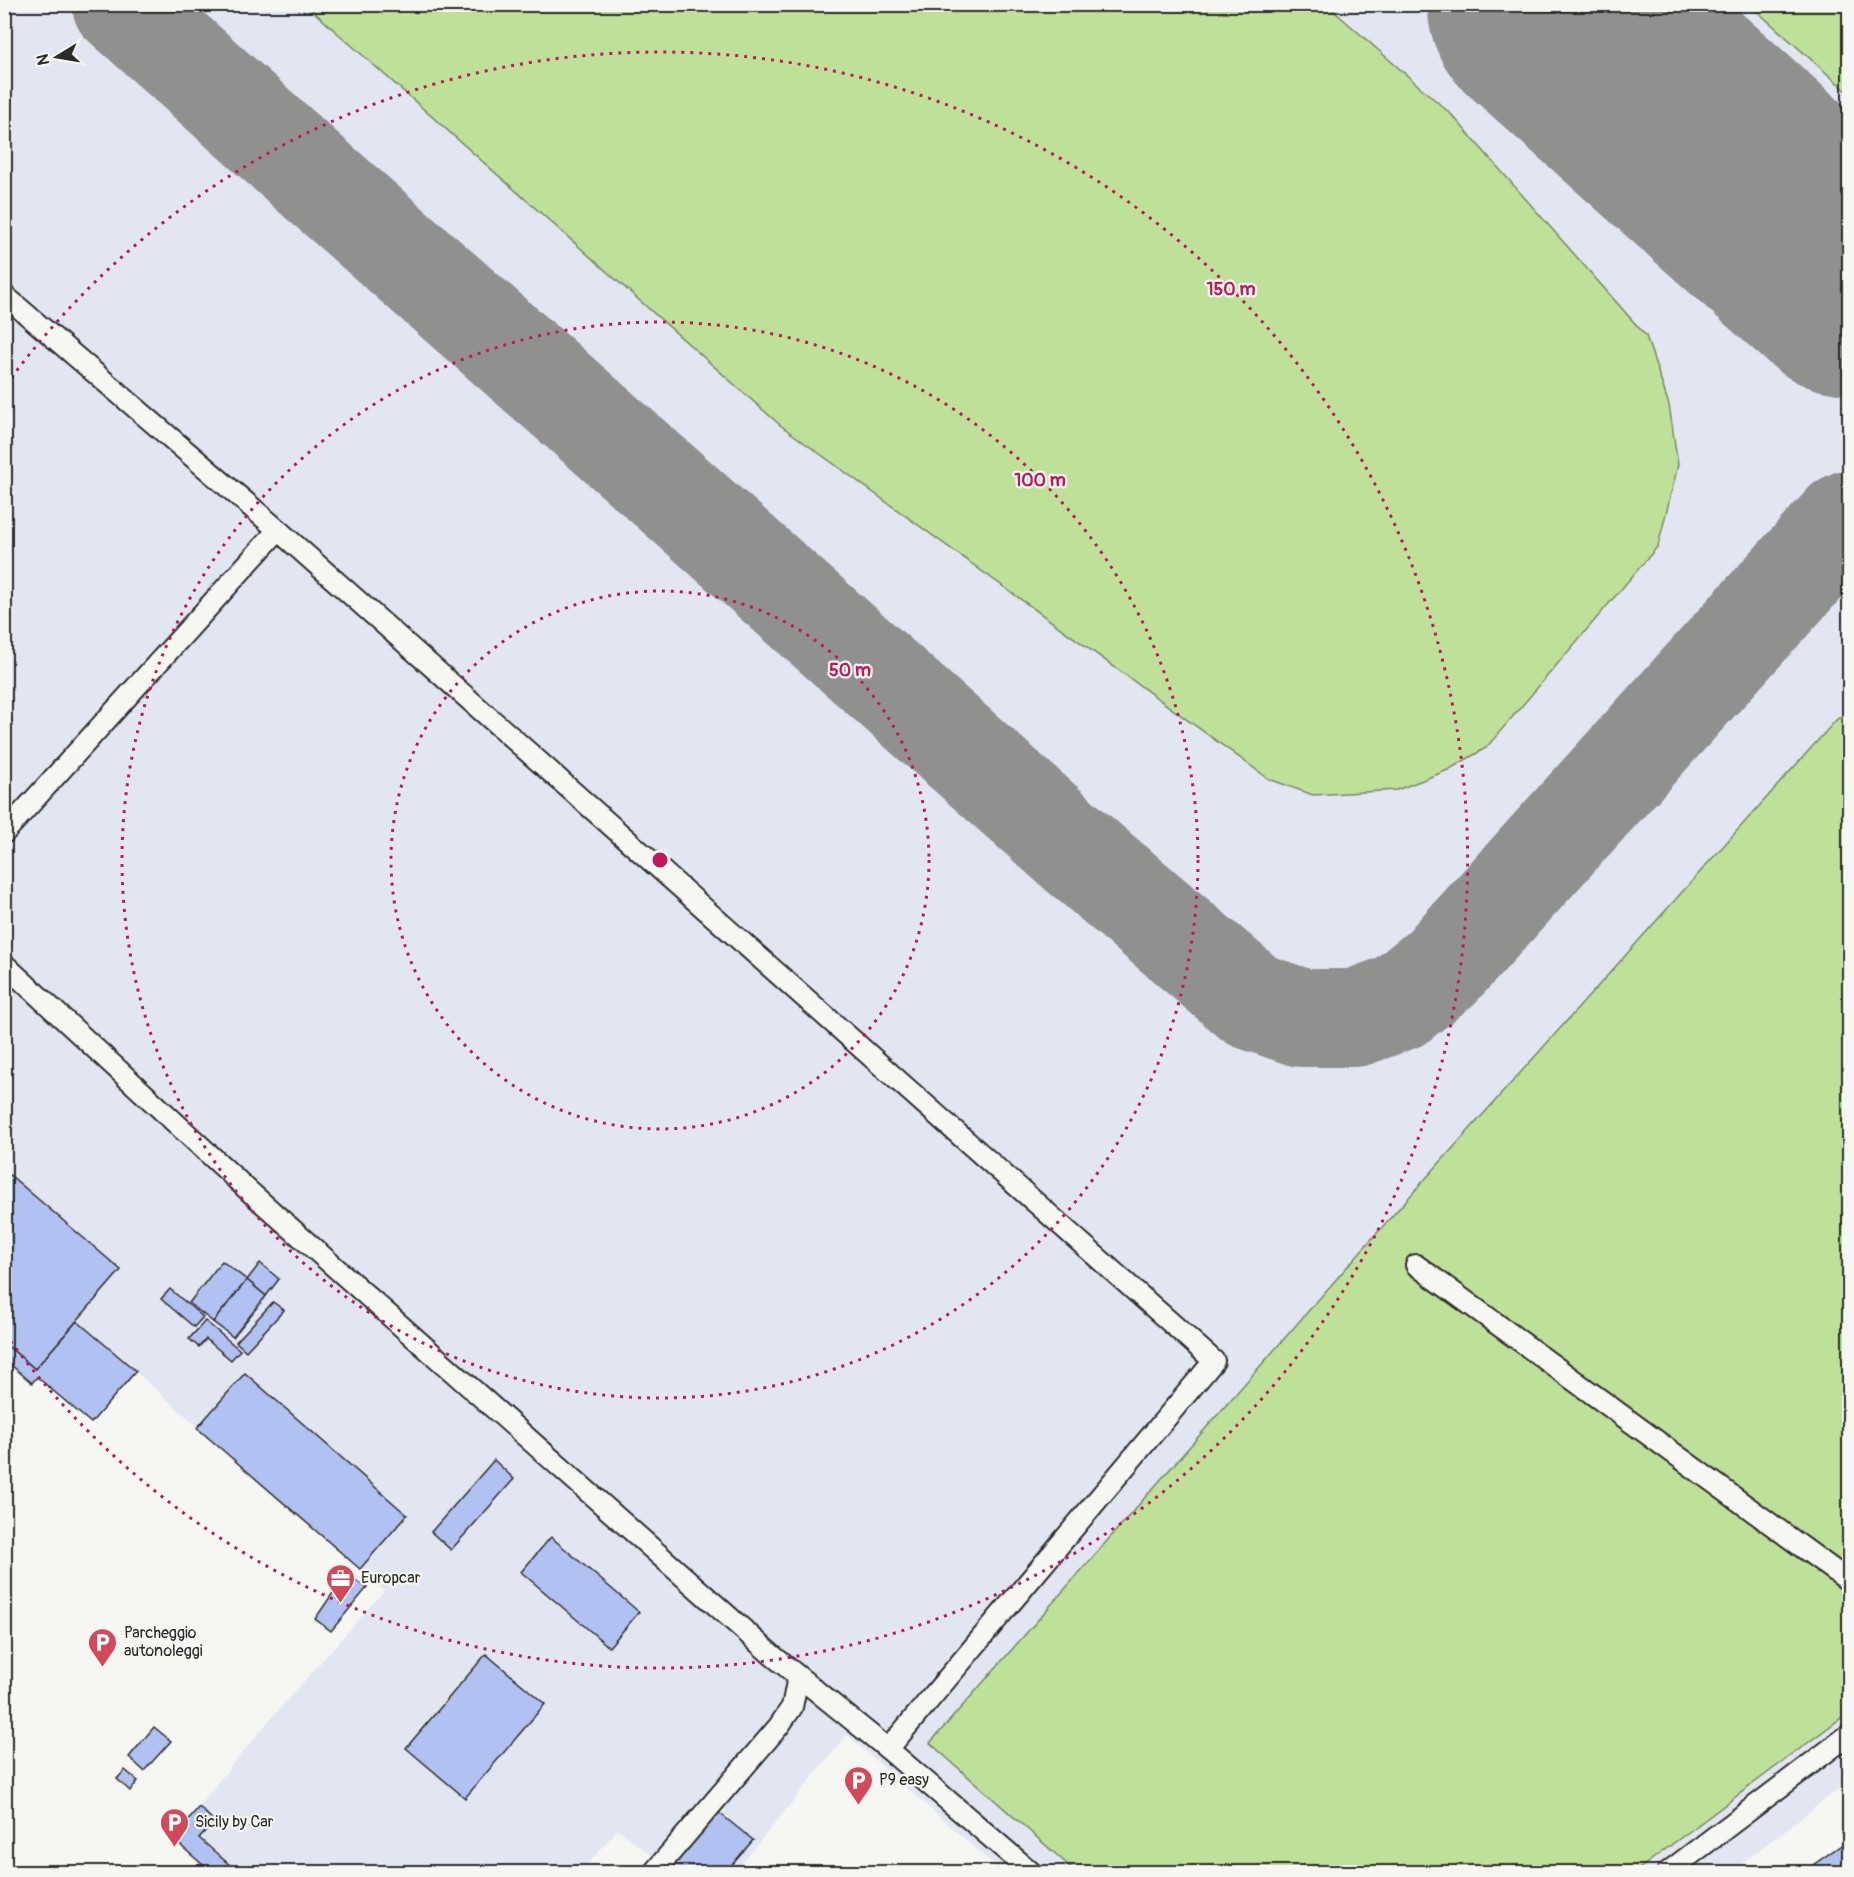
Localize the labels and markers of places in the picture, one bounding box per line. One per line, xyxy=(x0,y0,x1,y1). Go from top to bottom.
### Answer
centre of rings xyxy=(650,850,670,870)
office icon: Europcar xyxy=(324,1562,356,1604)
place label: Europcar xyxy=(361,1568,421,1588)
place label: Parcheggio autonoleggi xyxy=(124,1623,203,1661)
parking icon: Parcheggio autonoleggi xyxy=(87,1626,119,1668)
parking icon: P9 easy xyxy=(842,1764,874,1806)
place label: P9 easy xyxy=(879,1770,929,1790)
parking icon: Sicily by Car xyxy=(158,1806,190,1848)
place label: Sicily by Car xyxy=(195,1812,274,1832)

